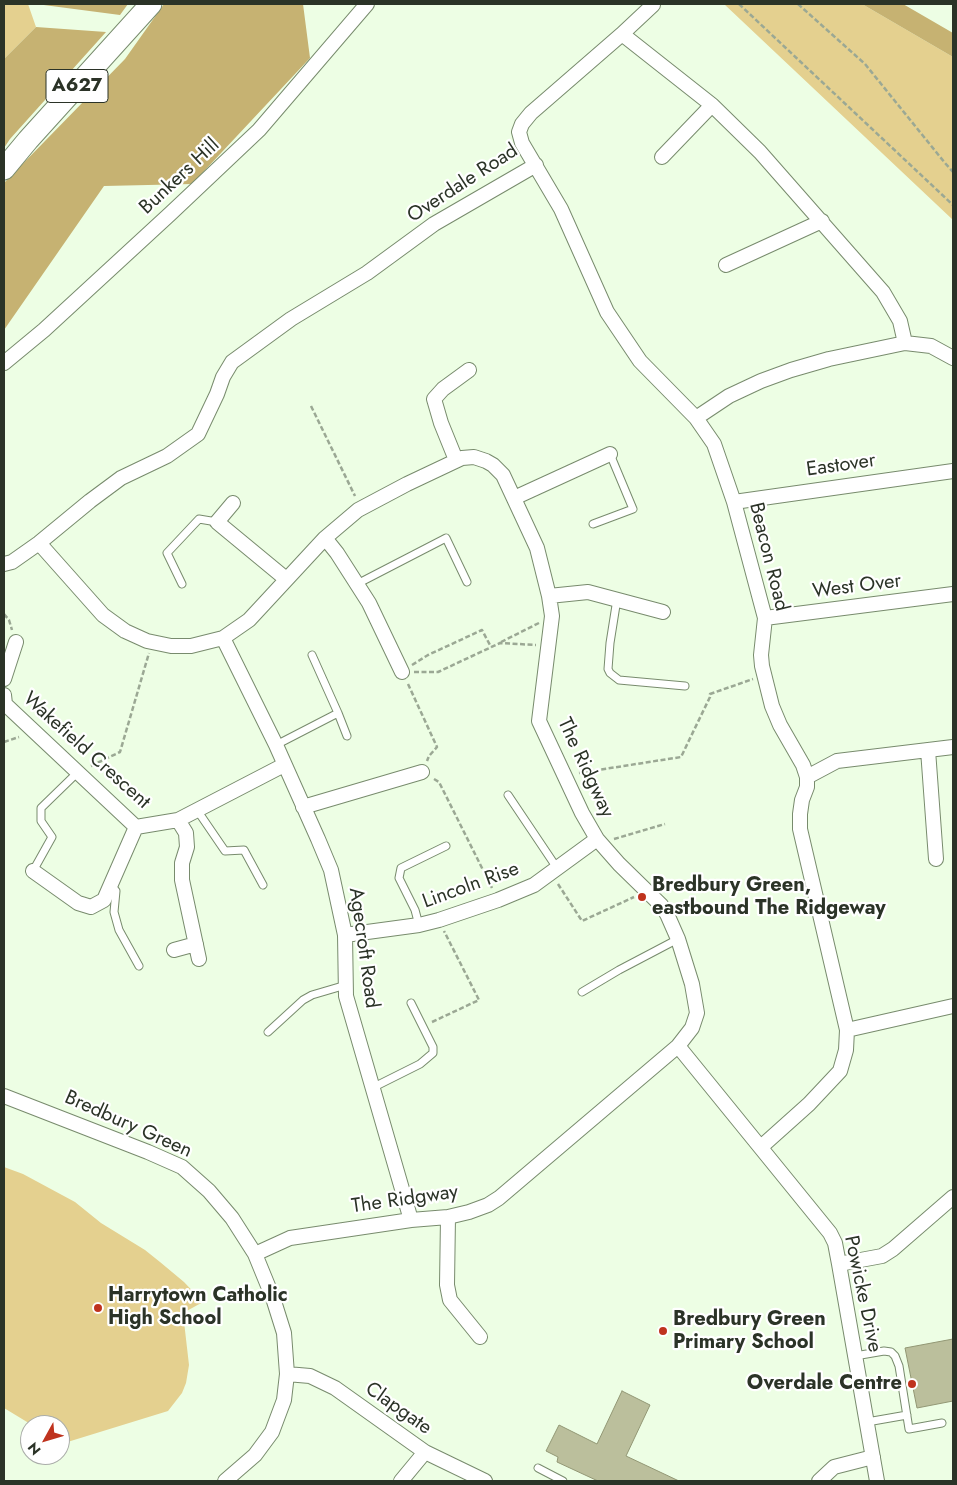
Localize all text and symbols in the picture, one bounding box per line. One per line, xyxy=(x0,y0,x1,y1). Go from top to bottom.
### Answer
road number: A627 xyxy=(46,70,108,102)
street label: Bunkers Hill xyxy=(135,134,225,220)
street label: Overdale Road xyxy=(403,139,523,229)
street label: Eastover xyxy=(805,449,877,483)
street label: Beacon Road xyxy=(743,500,793,614)
street label: West Over xyxy=(811,570,903,604)
street label: Wakefield Crescent xyxy=(17,687,155,815)
street label: The Ridgway xyxy=(551,714,619,822)
street label: Lincoln Rise xyxy=(419,857,523,915)
place label: Bredbury Green, eastbound The Ridgeway xyxy=(652,874,886,921)
street label: Agecroft Road xyxy=(343,886,383,1010)
marker: Bredbury Green, eastbound The Ridgeway xyxy=(636,891,648,903)
street label: Bredbury Green xyxy=(61,1086,195,1164)
street label: The Ridgway xyxy=(350,1181,460,1219)
street label: Powicke Drive xyxy=(838,1234,886,1354)
place label: Harrytown Catholic High School xyxy=(108,1284,288,1331)
marker: Harrytown Catholic High School xyxy=(92,1302,104,1314)
place label: Bredbury Green Primary School xyxy=(673,1308,826,1355)
marker: Bredbury Green Primary School xyxy=(657,1325,669,1337)
place label: Overdale Centre xyxy=(747,1372,902,1396)
street label: Clapgate xyxy=(360,1378,436,1440)
marker: Overdale Centre xyxy=(906,1378,918,1390)
north arrow xyxy=(20,1415,70,1465)
text: N xyxy=(23,1438,45,1459)

